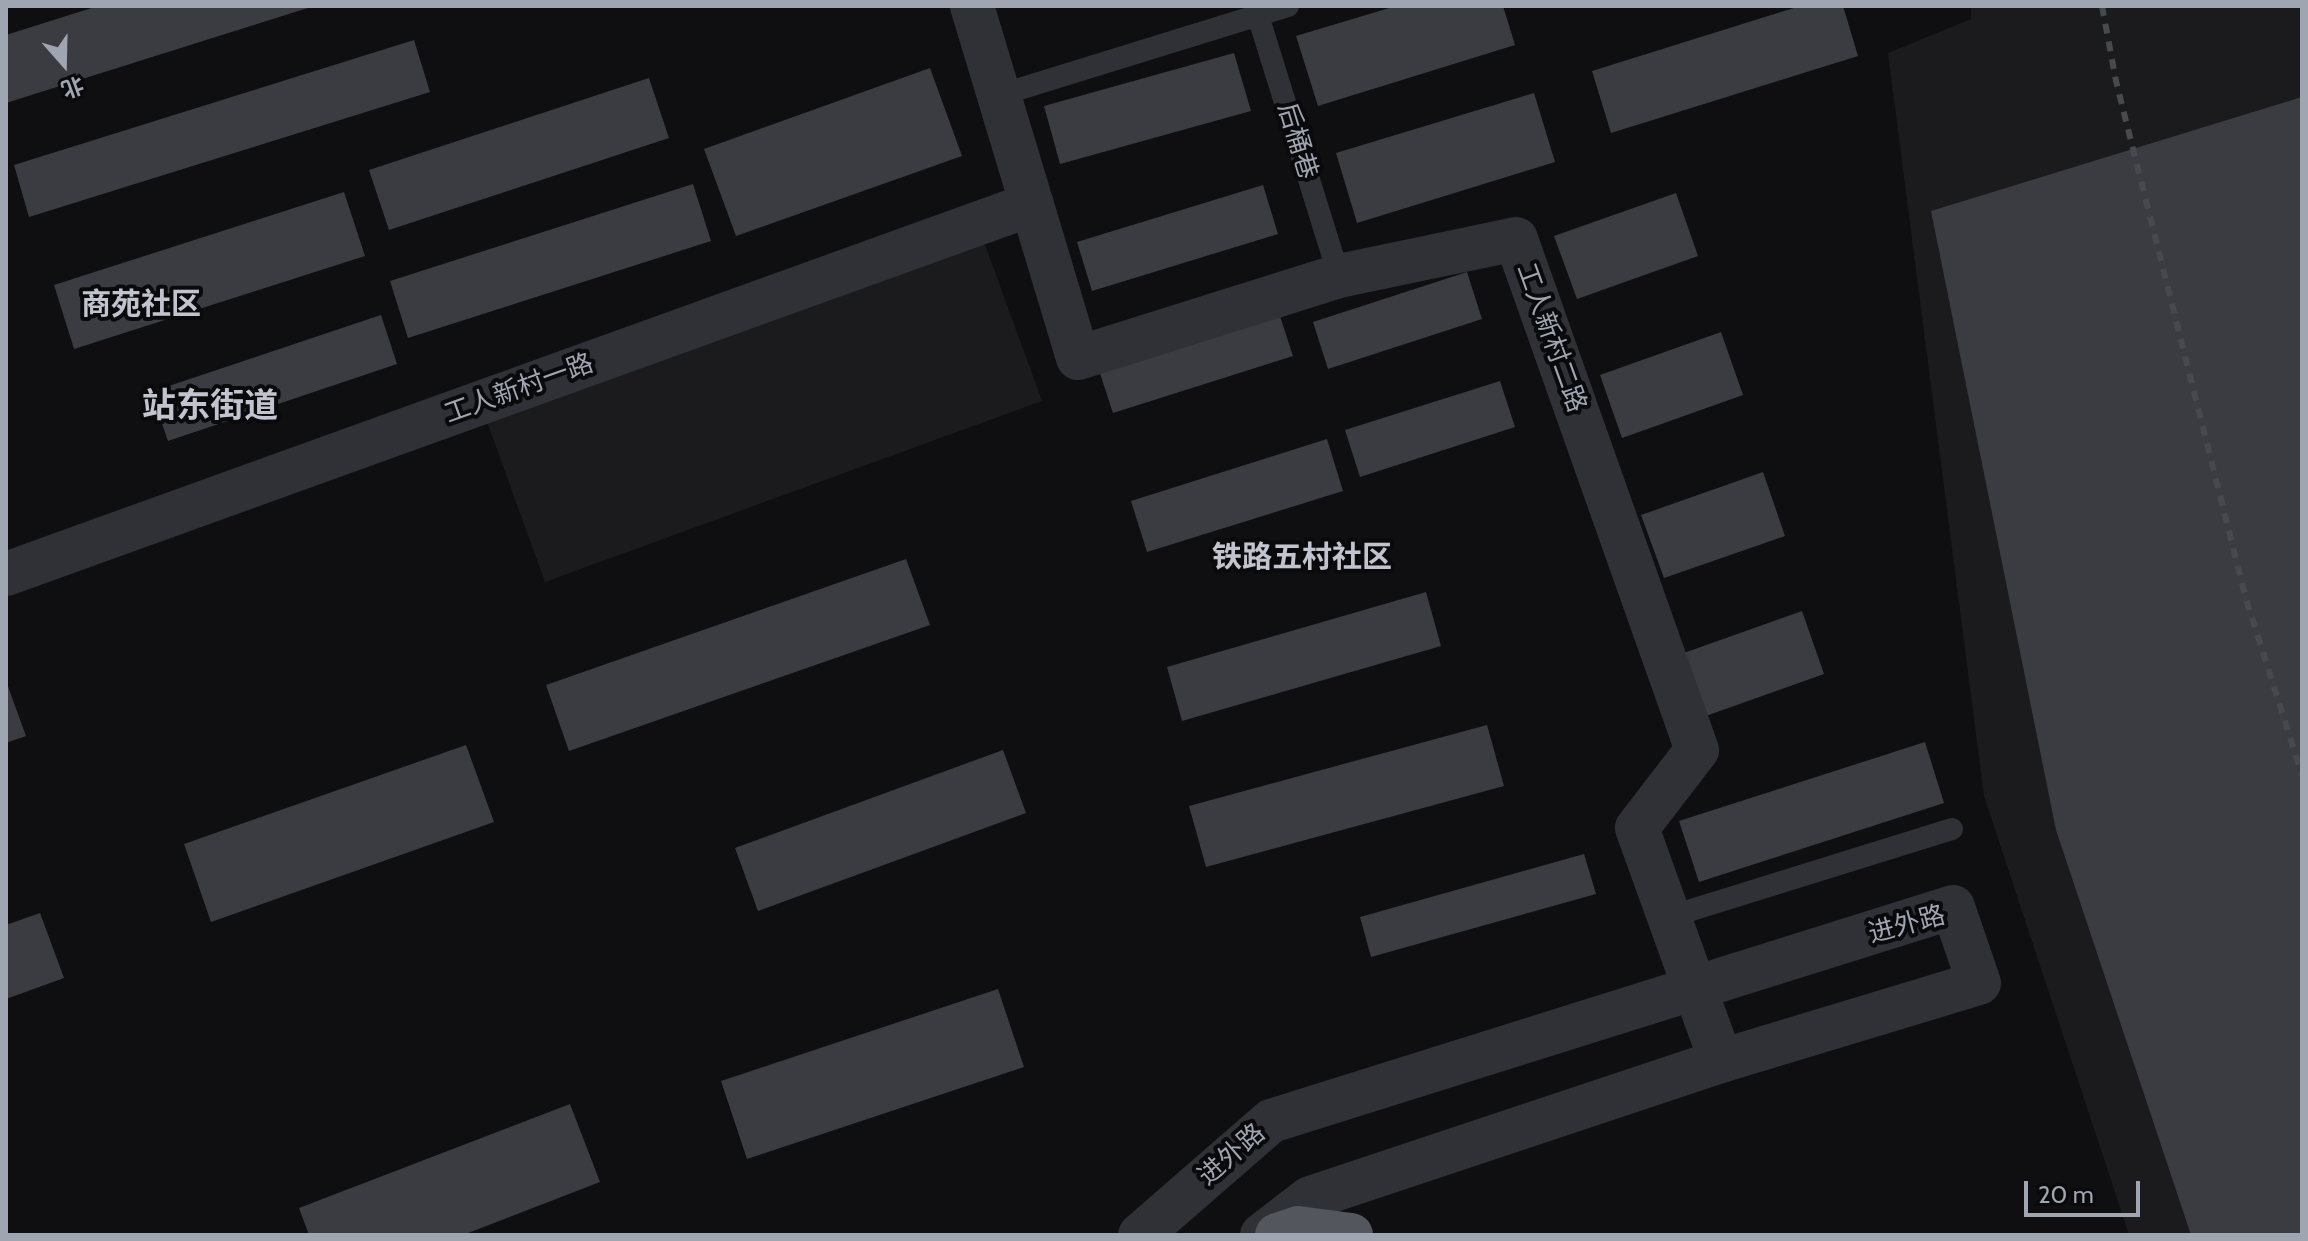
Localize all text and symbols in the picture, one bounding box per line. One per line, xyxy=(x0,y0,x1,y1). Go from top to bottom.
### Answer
north arrow xyxy=(24,24,104,104)
text: 北 xyxy=(57,71,87,103)
street label: 后桶巷 xyxy=(1271,99,1323,183)
street label: 工人新村二路 xyxy=(1510,259,1592,417)
district label: 商苑社区 xyxy=(81,287,201,323)
street label: 工人新村一路 xyxy=(440,348,598,430)
district label: 站东街道 xyxy=(142,387,278,427)
district label: 铁路五村社区 xyxy=(1212,540,1392,576)
street label: 进外路 xyxy=(1865,900,1949,950)
street label: 进外路 xyxy=(1192,1118,1272,1192)
scale bar xyxy=(2028,1165,2144,1215)
text: 20 m xyxy=(2038,1180,2094,1209)

